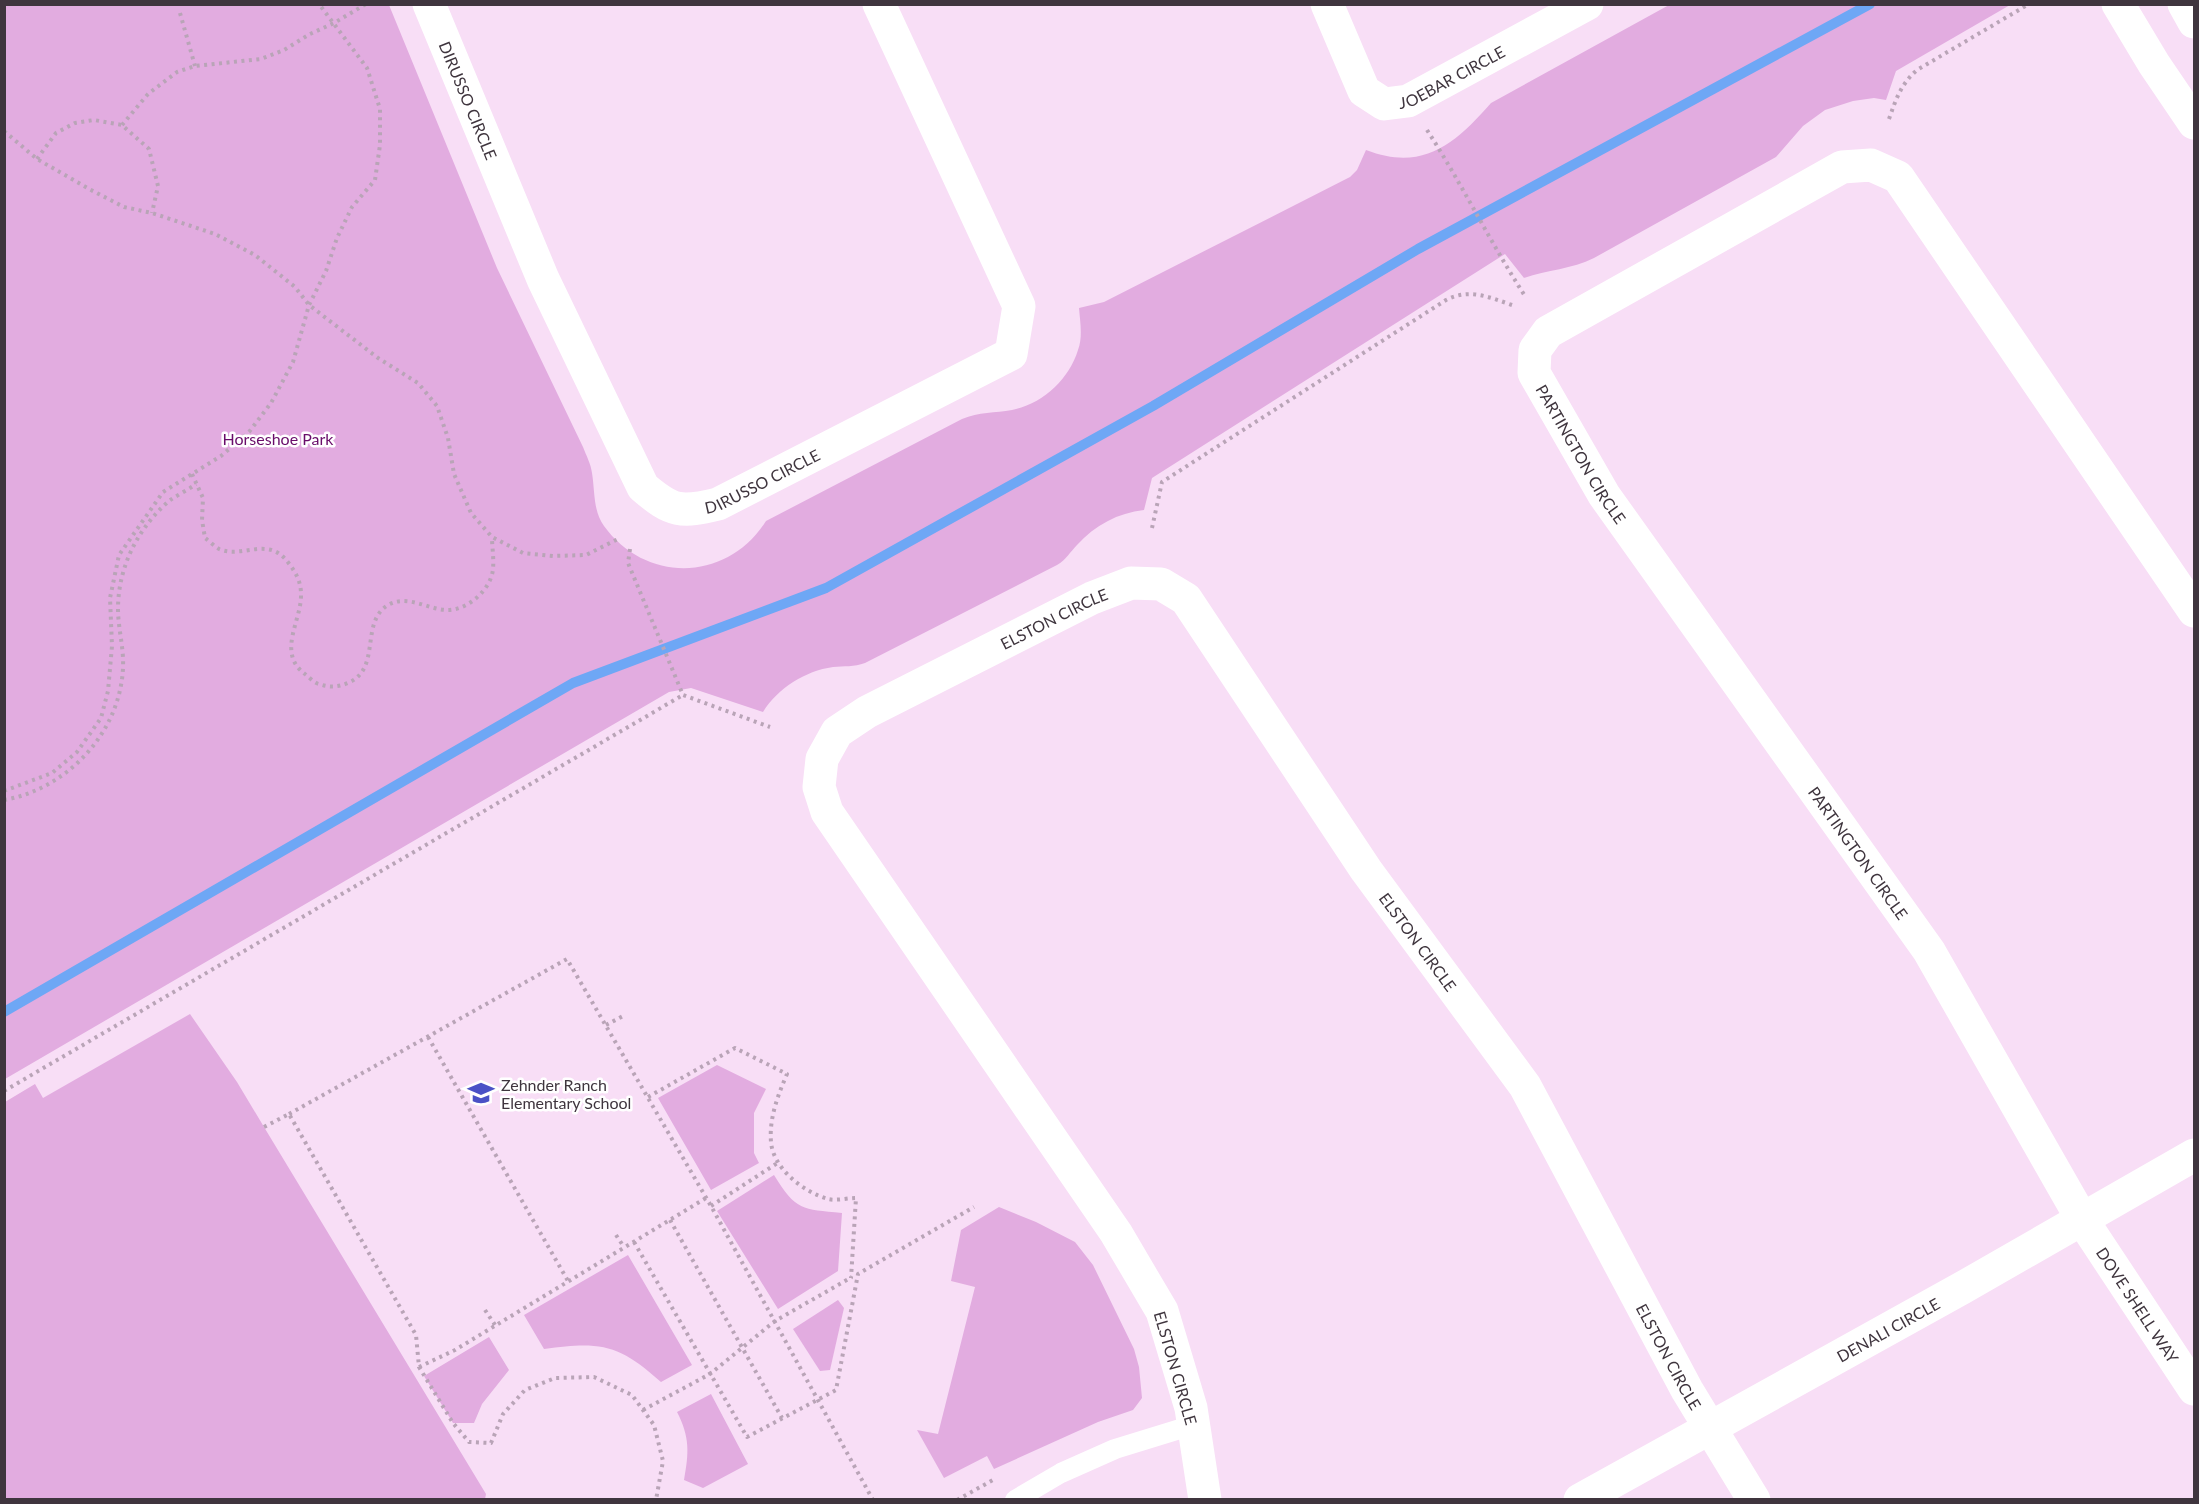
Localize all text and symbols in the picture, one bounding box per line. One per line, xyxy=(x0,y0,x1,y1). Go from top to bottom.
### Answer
street label: DIRUSSO CIRCLE xyxy=(436,38,502,162)
street label: JOEBAR CIRCLE xyxy=(1398,41,1508,112)
street label: PARTINGTON CIRCLE xyxy=(1533,381,1630,527)
park label: Horseshoe Park xyxy=(223,429,334,448)
street label: DIRUSSO CIRCLE xyxy=(703,444,823,516)
street label: ELSTON CIRCLE xyxy=(997,584,1110,653)
street label: PARTINGTON CIRCLE xyxy=(1805,782,1913,923)
street label: ELSTON CIRCLE xyxy=(1376,888,1461,994)
place label: Zehnder Ranch Elementary School xyxy=(501,1075,631,1112)
school or university icon: Zehnder Ranch Elementary School xyxy=(466,1078,496,1108)
street label: DOVE SHELL WAY xyxy=(2093,1243,2183,1366)
street label: DENALI CIRCLE xyxy=(1833,1293,1942,1365)
street label: ELSTON CIRCLE xyxy=(1633,1300,1706,1413)
street label: ELSTON CIRCLE xyxy=(1151,1309,1201,1427)

